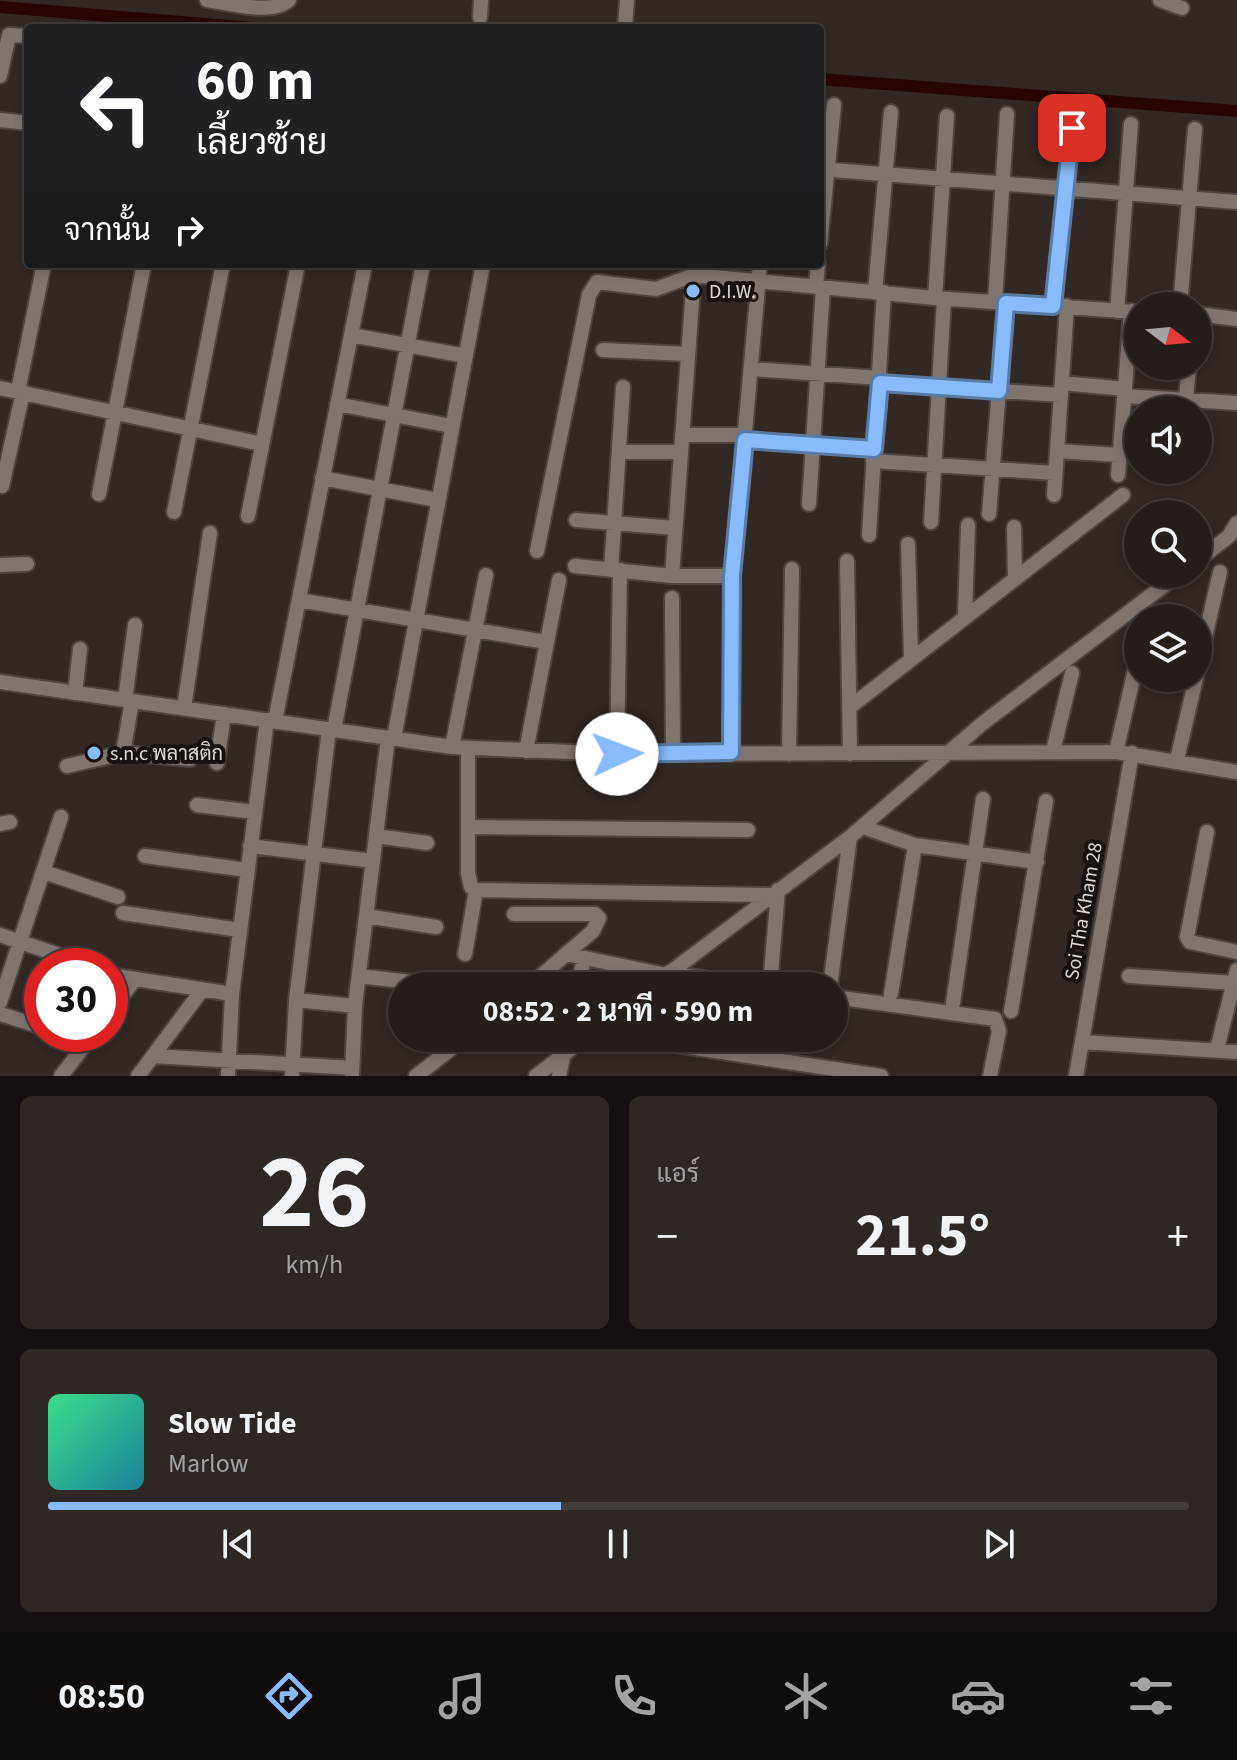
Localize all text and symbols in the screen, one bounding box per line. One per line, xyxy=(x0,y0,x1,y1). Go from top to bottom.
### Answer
text: 60 m xyxy=(196,42,314,121)
icon: left xyxy=(64,56,168,160)
pin xyxy=(1038,94,1106,162)
icon: arrive xyxy=(1050,106,1094,150)
text: เลี้ยวซ้าย xyxy=(196,117,327,168)
icon: right xyxy=(167,208,211,252)
text: จากนั้น xyxy=(64,209,151,252)
place label: D.I.W. xyxy=(709,278,756,306)
marker: D.I.W. xyxy=(684,282,702,300)
north arrow xyxy=(1124,292,1212,380)
map controls xyxy=(1124,292,1212,692)
button: sound xyxy=(1124,396,1212,484)
button: search xyxy=(1124,500,1212,588)
button: layers xyxy=(1124,604,1212,692)
position arrow xyxy=(575,712,659,796)
place label: s.n.c พลาสติก xyxy=(110,740,223,768)
marker: s.n.c พลาสติก xyxy=(85,744,103,762)
street label: Soi Tha Kham 28 xyxy=(1058,840,1110,982)
speed limit sign: 30 xyxy=(24,948,128,1052)
text: 08:52 · 2 นาที · 590 m xyxy=(483,990,753,1033)
text: 26 xyxy=(259,1120,369,1268)
text: แอร์ xyxy=(657,1155,699,1192)
text: 21.5° xyxy=(855,1194,990,1279)
text: − xyxy=(657,1206,678,1269)
text: + xyxy=(1167,1206,1189,1269)
text: km/h xyxy=(285,1246,343,1283)
text: Slow Tide xyxy=(168,1402,297,1445)
text: Marlow xyxy=(168,1445,248,1482)
icon: previous xyxy=(216,1522,260,1566)
icon: pause xyxy=(596,1522,640,1566)
icon: next xyxy=(977,1522,1021,1566)
icon: directions xyxy=(261,1668,317,1724)
icon: music xyxy=(434,1668,490,1724)
icon: phone xyxy=(606,1668,662,1724)
icon: climate xyxy=(778,1668,834,1724)
icon: car xyxy=(950,1668,1006,1724)
icon: filters xyxy=(1123,1668,1179,1724)
text: 08:50 xyxy=(58,1671,145,1722)

